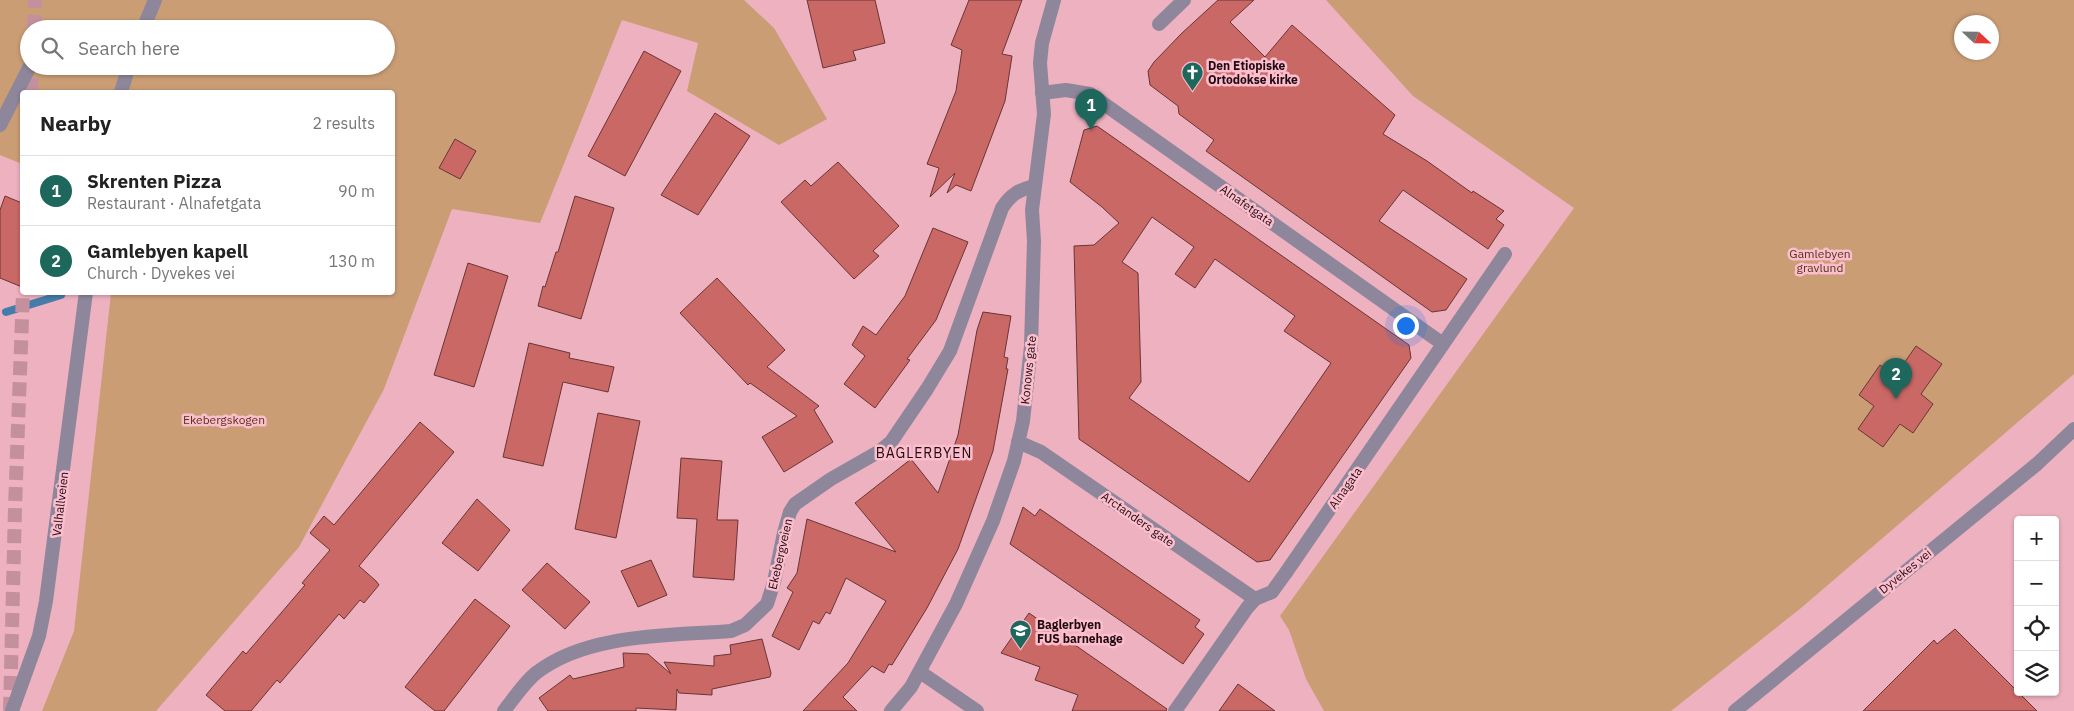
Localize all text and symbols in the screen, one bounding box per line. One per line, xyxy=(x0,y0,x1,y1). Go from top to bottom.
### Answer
north arrow xyxy=(1954,15,1999,60)
search box xyxy=(20,20,395,75)
icon: search xyxy=(38,34,66,62)
text: Search here xyxy=(78,36,180,60)
place label: Den Etiopiske Ortodokse kirke xyxy=(1208,58,1298,87)
church icon: Den Etiopiske Ortodokse kirke xyxy=(1180,60,1204,91)
pin: 1 xyxy=(1075,89,1107,130)
text: Nearby xyxy=(40,109,111,137)
text: 2 results xyxy=(312,113,375,133)
text: Skrenten Pizza xyxy=(87,169,221,193)
text: 1 xyxy=(51,181,61,201)
text: 90 m xyxy=(338,181,375,201)
street label: Alnafetgata xyxy=(1217,181,1277,229)
text: Restaurant · Alnafetgata xyxy=(87,193,261,213)
text: Gamlebyen kapell xyxy=(87,239,248,263)
park label: Gamlebyen gravlund xyxy=(1789,246,1851,275)
text: 2 xyxy=(51,251,61,271)
text: 130 m xyxy=(328,251,375,271)
text: Church · Dyvekes vei xyxy=(87,263,235,283)
your location xyxy=(1393,313,1419,339)
street label: Konows gate xyxy=(1017,335,1039,405)
pin: 2 xyxy=(1880,358,1912,399)
park label: Ekebergskogen xyxy=(183,412,265,427)
district label: BAGLERBYEN xyxy=(876,444,972,462)
street label: Alnagata xyxy=(1325,464,1365,512)
street label: Valhallveien xyxy=(49,471,71,537)
street label: Arctanders gate xyxy=(1099,488,1178,550)
map controls xyxy=(2014,516,2059,696)
button: + xyxy=(2014,516,2059,561)
street label: Ekebergveien xyxy=(765,517,795,591)
street label: Dyvekes vei xyxy=(1876,545,1934,597)
button: − xyxy=(2014,561,2059,606)
button: locate xyxy=(2014,606,2059,651)
place label: Baglerbyen FUS barnehage xyxy=(1037,617,1123,646)
school or university icon: Baglerbyen FUS barnehage xyxy=(1009,619,1033,650)
button: layers xyxy=(2014,651,2059,696)

